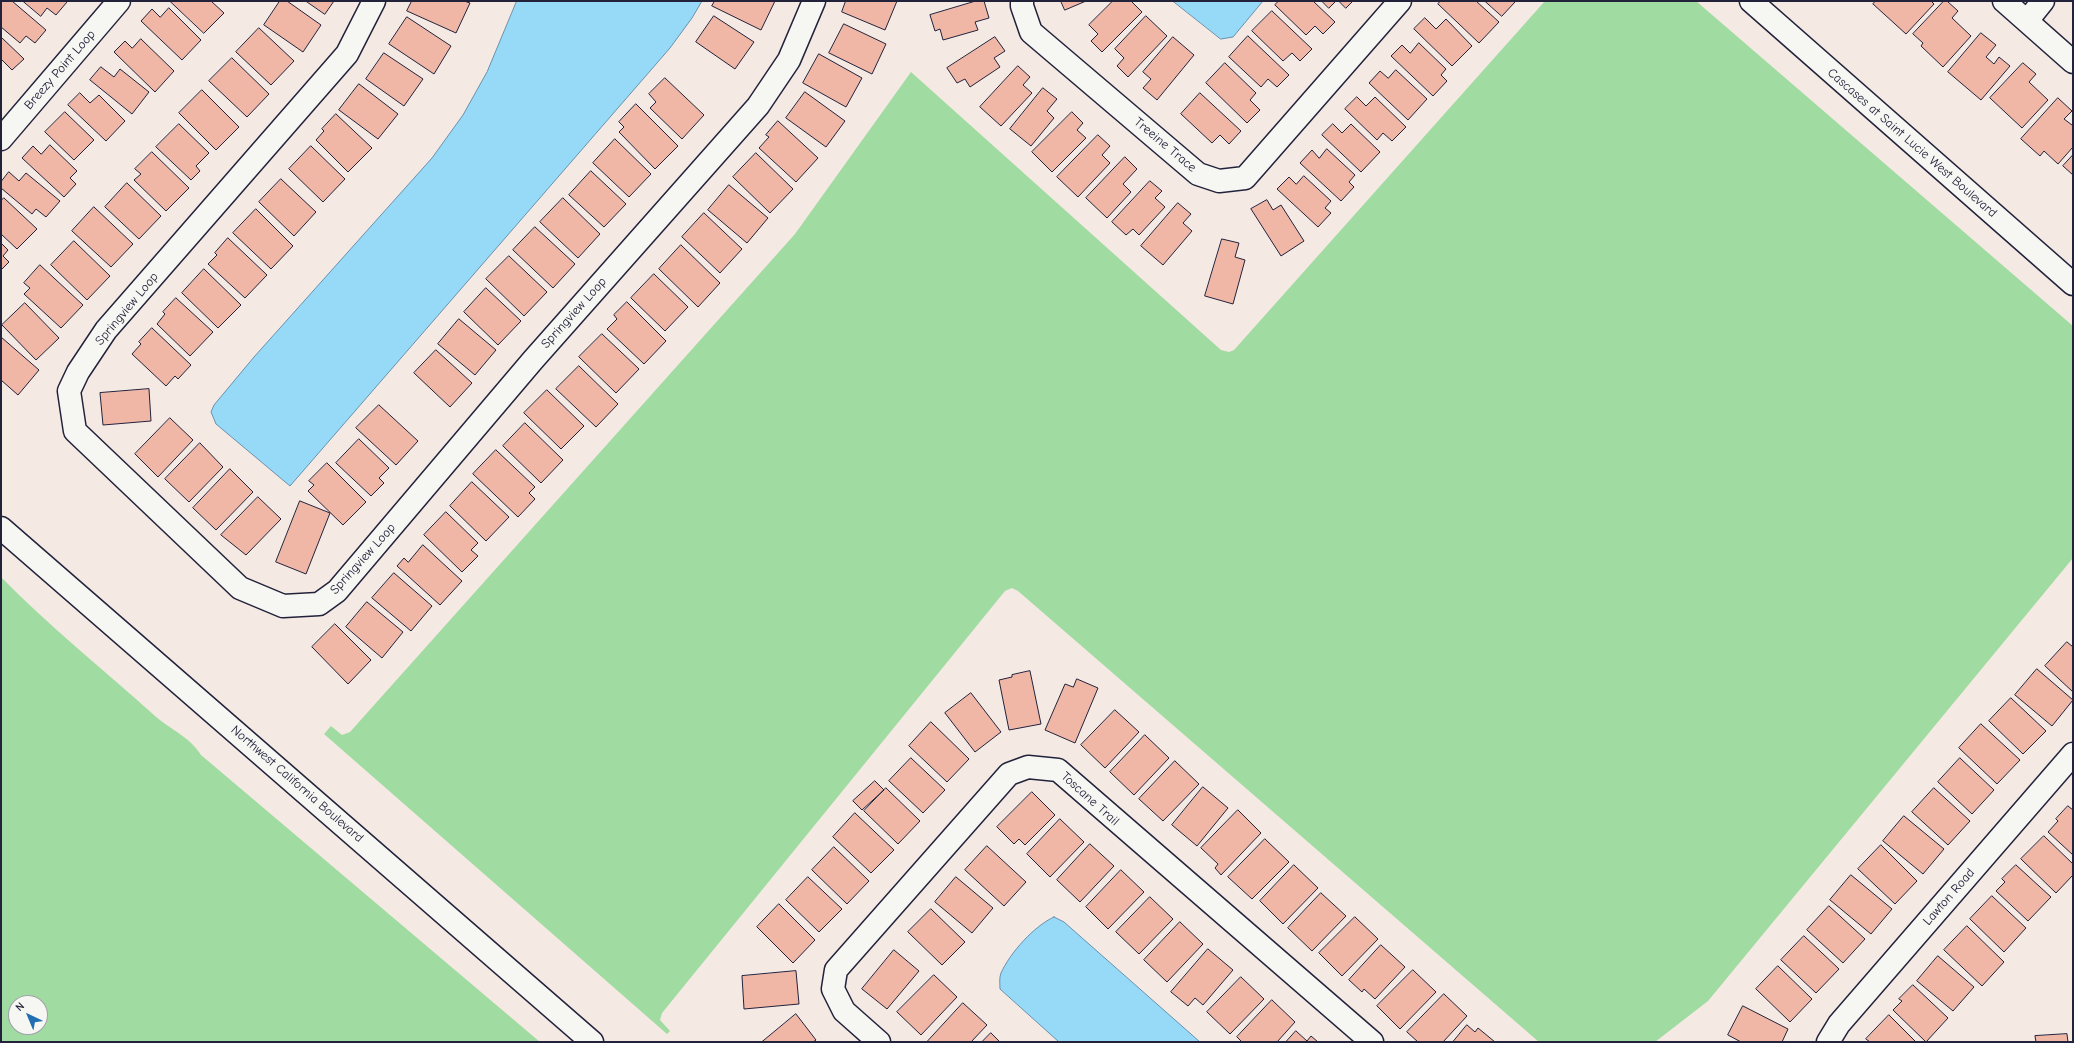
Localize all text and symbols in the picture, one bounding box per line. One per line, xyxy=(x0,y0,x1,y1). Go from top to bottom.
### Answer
street label: Breezy Point Loop xyxy=(21,27,99,113)
street label: Cascases at Saint Lucie West Boulevard xyxy=(1824,65,2000,221)
street label: Treeine Trace xyxy=(1131,114,1199,176)
street label: Springview Loop xyxy=(92,269,162,349)
street label: Springview Loop xyxy=(538,274,610,352)
street label: Springview Loop xyxy=(327,520,399,598)
street label: Northwest California Boulevard xyxy=(228,722,366,846)
street label: Toscane Trail xyxy=(1058,769,1122,829)
street label: Lawton Road xyxy=(1920,865,1978,929)
north arrow xyxy=(8,995,48,1035)
text: N xyxy=(13,1000,27,1014)

